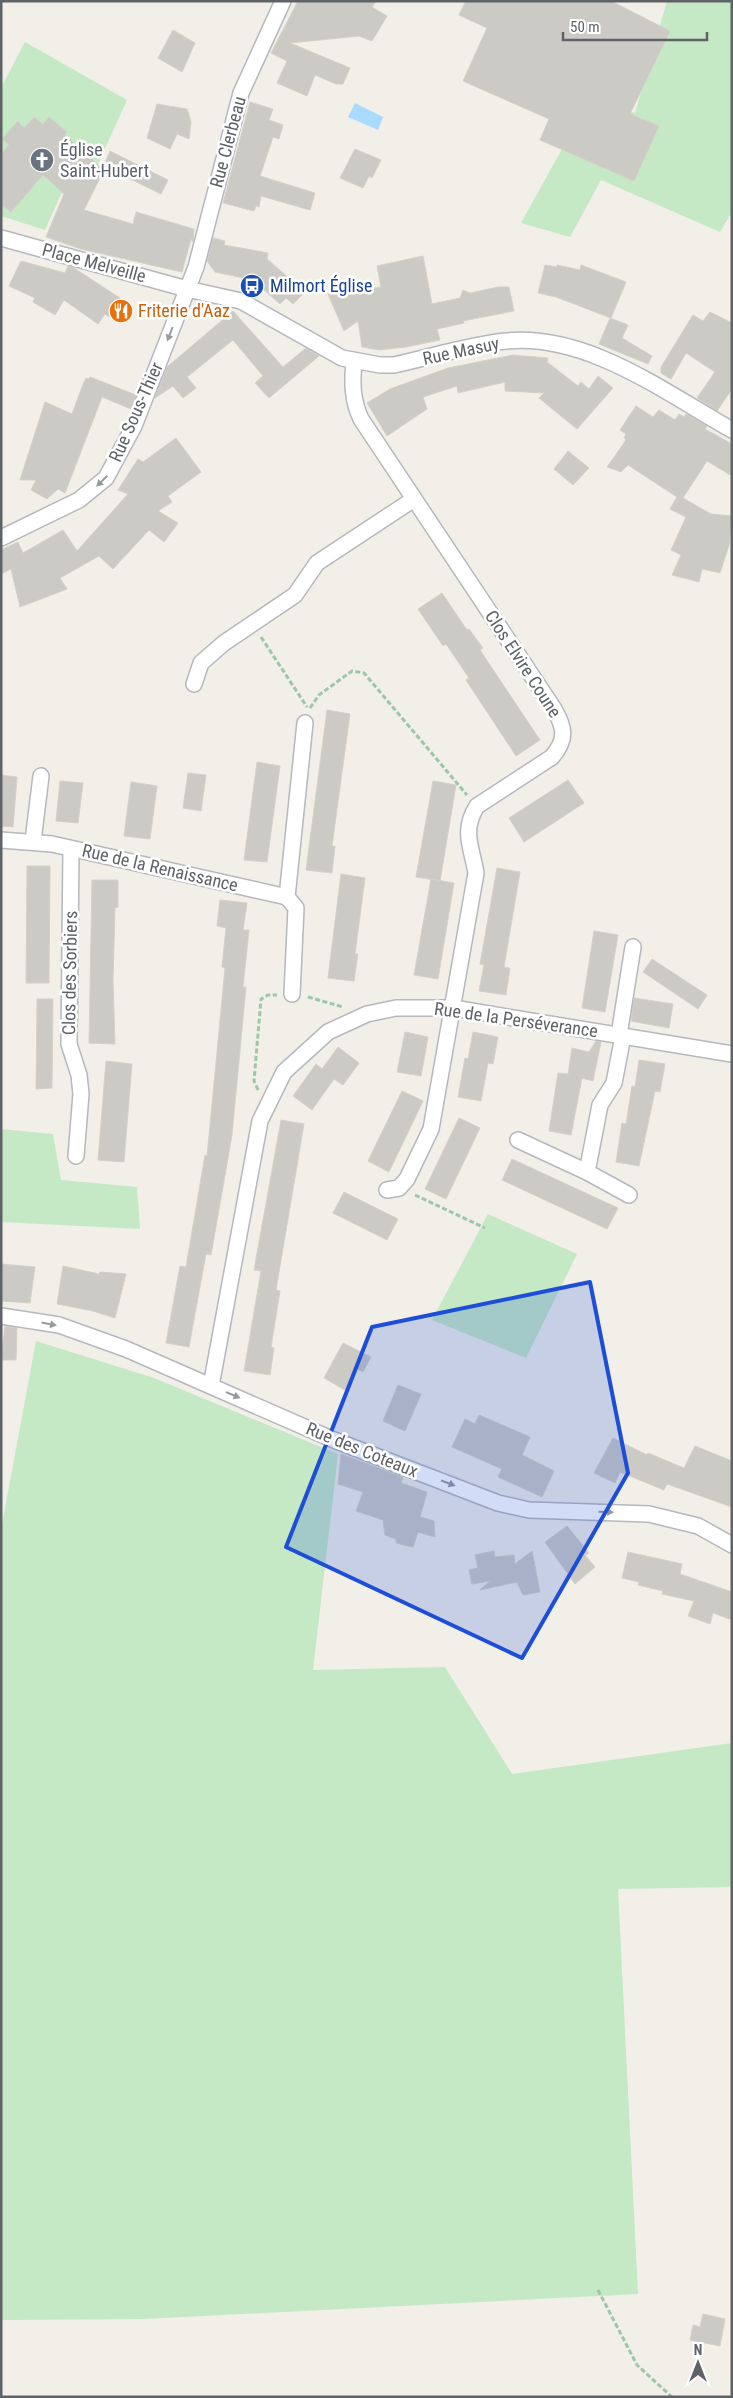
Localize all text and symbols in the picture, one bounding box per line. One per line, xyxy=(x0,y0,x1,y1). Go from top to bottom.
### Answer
scale bar xyxy=(563,10,707,42)
text: 50 m xyxy=(570,18,600,36)
street label: Rue Clerbeau xyxy=(205,94,250,190)
place label: Église Saint-Hubert xyxy=(60,139,149,181)
church icon: Église Saint-Hubert xyxy=(29,147,55,173)
street label: Place Melveille xyxy=(40,239,148,286)
bus stop icon: Milmort Église xyxy=(239,273,265,299)
place label: Milmort Église xyxy=(270,275,372,296)
restaurant icon: Friterie d'Aaz xyxy=(108,298,134,324)
place label: Friterie d'Aaz xyxy=(138,300,230,321)
one-way arrow xyxy=(166,327,174,342)
street label: Rue Masuy xyxy=(421,332,501,369)
street label: Rue Sous-Thier xyxy=(104,358,167,465)
one-way arrow xyxy=(96,475,108,487)
street label: Clos Elvire Coune xyxy=(481,606,566,721)
street label: Rue de la Renaissance xyxy=(80,839,240,896)
street label: Clos des Sorbiers xyxy=(58,911,81,1035)
street label: Rue de la Perséverance xyxy=(433,998,599,1041)
one-way arrow xyxy=(42,1320,58,1328)
one-way arrow xyxy=(226,1392,240,1400)
street label: Rue des Coteaux xyxy=(303,1418,421,1482)
one-way arrow xyxy=(441,1479,456,1487)
one-way arrow xyxy=(598,1509,614,1517)
north arrow xyxy=(673,2338,723,2388)
text: N xyxy=(694,2342,702,2358)

